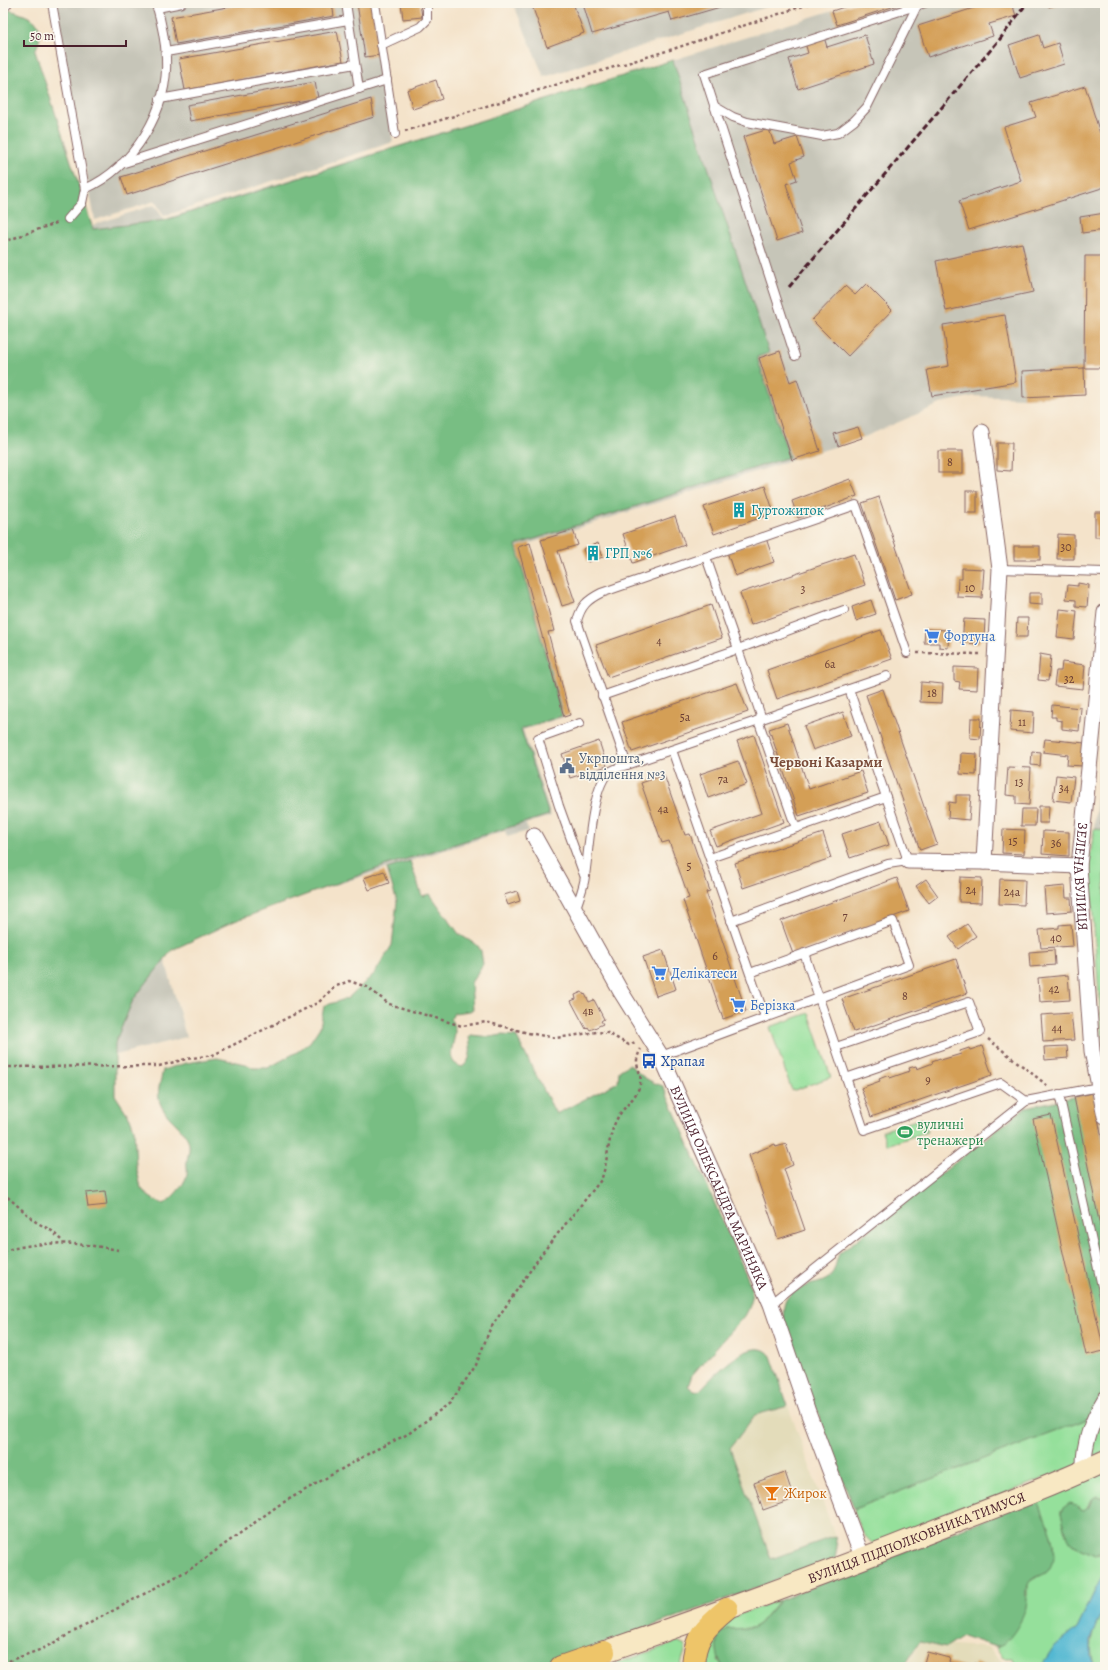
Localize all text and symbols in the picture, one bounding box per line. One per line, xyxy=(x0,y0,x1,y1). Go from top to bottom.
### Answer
scale bar xyxy=(24,22,126,48)
text: 50 m xyxy=(30,28,54,44)
house number: 8 xyxy=(947,454,953,470)
building icon: Гуртожиток xyxy=(730,501,748,519)
place label: Гуртожиток xyxy=(751,501,824,520)
house number: 30 xyxy=(1060,539,1072,555)
building icon: ГРП №6 xyxy=(584,544,602,562)
place label: ГРП №6 xyxy=(605,544,652,563)
house number: 10 xyxy=(965,580,975,596)
house number: 3 xyxy=(801,581,806,597)
supermarket icon: Фортуна xyxy=(923,627,941,645)
place label: Фортуна xyxy=(944,627,996,646)
house number: 4 xyxy=(656,633,662,649)
house number: 6а xyxy=(824,656,836,672)
house number: 32 xyxy=(1064,671,1075,687)
house number: 18 xyxy=(927,685,937,701)
house number: 5а xyxy=(680,709,691,725)
house number: 11 xyxy=(1018,714,1026,730)
place label: Укрпошта, відділення №3 xyxy=(579,749,666,784)
district label: Червоні Казарми xyxy=(770,752,882,772)
public building icon: Укрпошта, відділення №3 xyxy=(558,757,576,775)
house number: 7а xyxy=(718,771,729,787)
house number: 13 xyxy=(1014,774,1024,790)
house number: 34 xyxy=(1059,780,1070,796)
house number: 4а xyxy=(658,801,669,817)
street label: ЗЕЛЕНА ВУЛИЦЯ xyxy=(1069,822,1093,932)
house number: 15 xyxy=(1008,833,1018,849)
house number: 36 xyxy=(1051,835,1062,851)
house number: 5 xyxy=(686,858,692,874)
house number: 24 xyxy=(965,882,977,898)
house number: 24а xyxy=(1004,884,1021,900)
house number: 7 xyxy=(842,908,848,924)
house number: 40 xyxy=(1050,930,1062,946)
house number: 6 xyxy=(712,948,718,964)
supermarket icon: Делікатеси xyxy=(650,964,668,982)
place label: Делікатеси xyxy=(671,964,738,983)
house number: 42 xyxy=(1048,981,1060,997)
house number: 8 xyxy=(902,988,908,1004)
supermarket icon: Берізка xyxy=(729,996,747,1014)
place label: Берізка xyxy=(750,996,796,1015)
house number: 4в xyxy=(582,1003,594,1019)
house number: 44 xyxy=(1052,1020,1063,1036)
bus stop icon: Храпая xyxy=(640,1052,658,1070)
place label: Храпая xyxy=(661,1052,705,1071)
house number: 9 xyxy=(925,1072,931,1088)
street label: ВУЛИЦЯ ОЛЕКСАНДРА МАРИНЯКА xyxy=(665,1083,773,1294)
place label: вуличні тренажери xyxy=(917,1115,984,1150)
sports icon: вуличні тренажери xyxy=(896,1123,914,1141)
bar icon: Жирок xyxy=(763,1484,781,1502)
place label: Жирок xyxy=(784,1484,827,1503)
street label: ВУЛИЦЯ ПІДПОЛКОВНИКА ТИМУСЯ xyxy=(805,1487,1028,1588)

